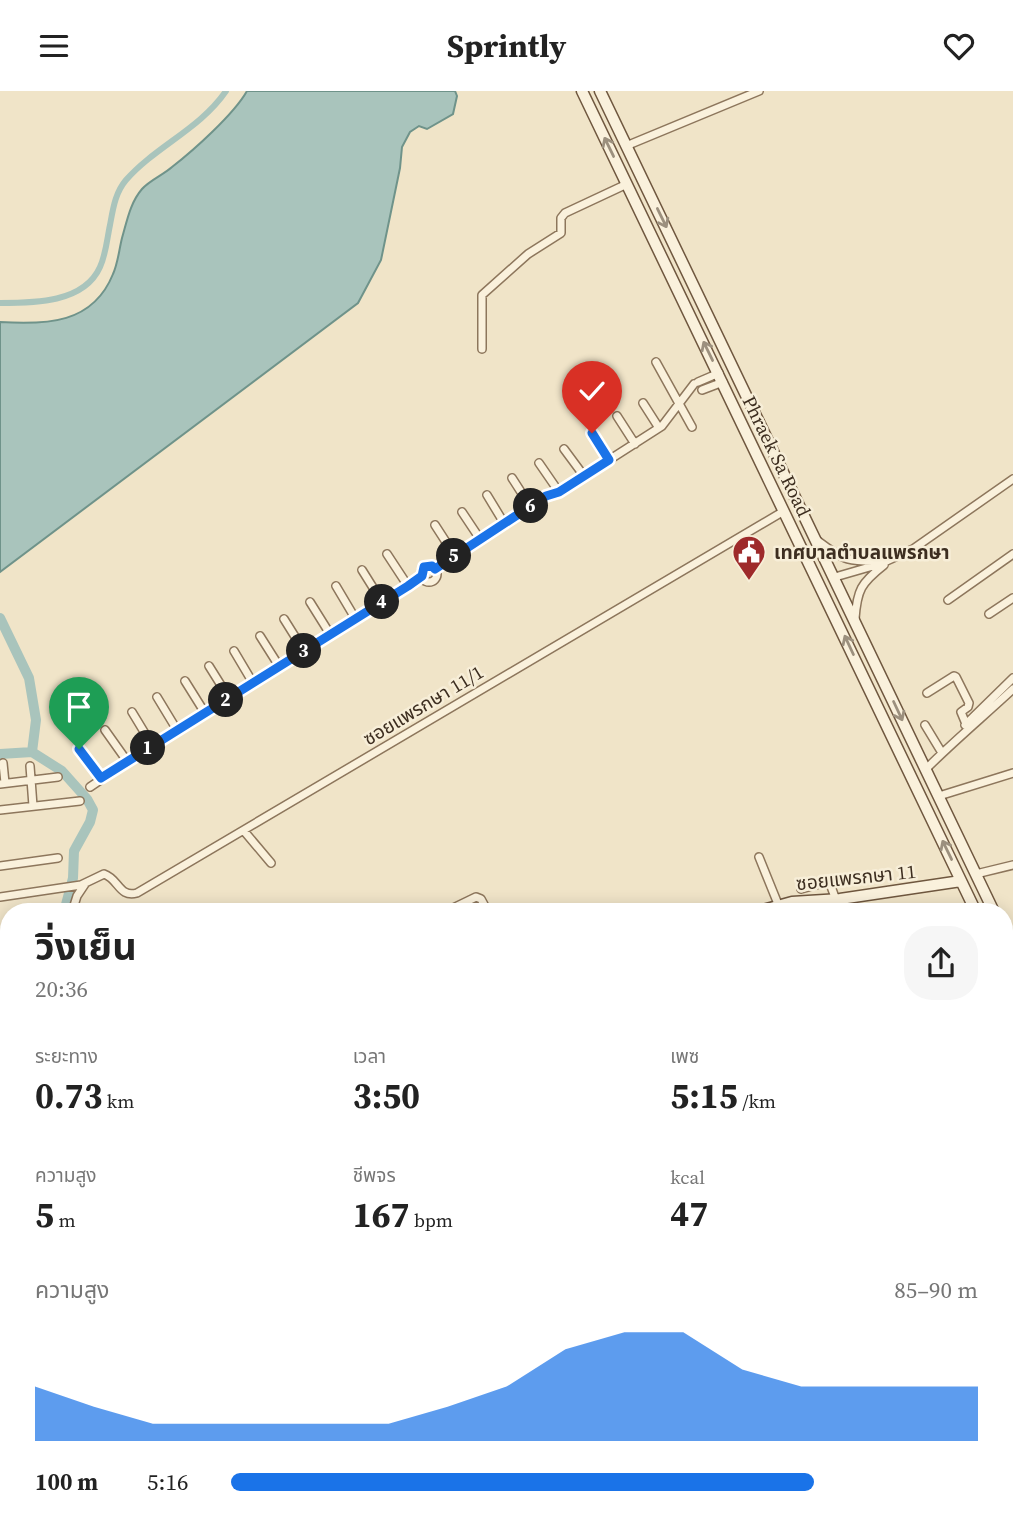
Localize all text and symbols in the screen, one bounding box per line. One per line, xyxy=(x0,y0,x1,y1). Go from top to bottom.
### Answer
text: Sprintly xyxy=(447,24,566,68)
icon: menu xyxy=(35,27,73,65)
icon: heart xyxy=(940,27,978,65)
one-way arrow xyxy=(601,137,615,158)
one-way arrow xyxy=(656,207,669,228)
one-way arrow xyxy=(701,341,715,362)
pin xyxy=(562,361,622,433)
icon: check xyxy=(573,372,611,410)
street label: Phraek Sa Road xyxy=(737,391,818,521)
pin: 6 xyxy=(514,489,548,523)
text: 6 xyxy=(525,492,536,518)
public building icon: เทศบาลตำบลแพรกษา xyxy=(730,533,768,582)
pin: 5 xyxy=(436,539,472,573)
place label: เทศบาลตำบลแพรกษา xyxy=(774,539,950,565)
text: 5 xyxy=(448,542,459,568)
pin: 4 xyxy=(364,585,400,619)
text: 4 xyxy=(376,588,387,614)
pin: 3 xyxy=(286,633,322,669)
one-way arrow xyxy=(841,635,855,656)
text: 3 xyxy=(298,637,309,663)
street label: ซอยแพรกษา 11/1 xyxy=(358,659,488,751)
pin xyxy=(49,677,109,749)
pin: 2 xyxy=(208,683,244,717)
text: 2 xyxy=(220,686,231,712)
icon: arrive xyxy=(60,688,98,726)
one-way arrow xyxy=(892,700,906,721)
pin: 1 xyxy=(130,731,166,765)
text: 1 xyxy=(142,734,153,760)
one-way arrow xyxy=(939,840,953,861)
street label: ซอยแพรกษา 11 xyxy=(795,858,917,896)
text: วิ่งเย็น xyxy=(35,921,137,973)
button: share xyxy=(904,926,978,1000)
text: 20:36 xyxy=(35,973,88,1005)
text: ระยะทาง xyxy=(35,1043,98,1069)
text: เวลา xyxy=(353,1043,386,1069)
text: เพซ xyxy=(670,1043,699,1069)
text: 0.73 xyxy=(35,1072,102,1120)
text: 3:50 xyxy=(353,1072,420,1120)
text: 5:15 xyxy=(670,1072,738,1120)
text: km xyxy=(102,1088,134,1114)
text: /km xyxy=(738,1088,776,1114)
text: ความสูง xyxy=(35,1162,96,1188)
text: ชีพจร xyxy=(353,1162,396,1188)
text: kcal xyxy=(670,1164,705,1190)
text: 47 xyxy=(670,1190,708,1238)
text: 5 xyxy=(35,1191,54,1239)
text: 167 xyxy=(353,1191,410,1239)
text: m xyxy=(54,1207,76,1233)
text: bpm xyxy=(410,1207,453,1233)
text: ความสูง xyxy=(35,1274,109,1306)
text: 85–90 m xyxy=(894,1274,978,1306)
text: 100 m xyxy=(35,1466,98,1498)
text: 5:16 xyxy=(147,1466,188,1498)

